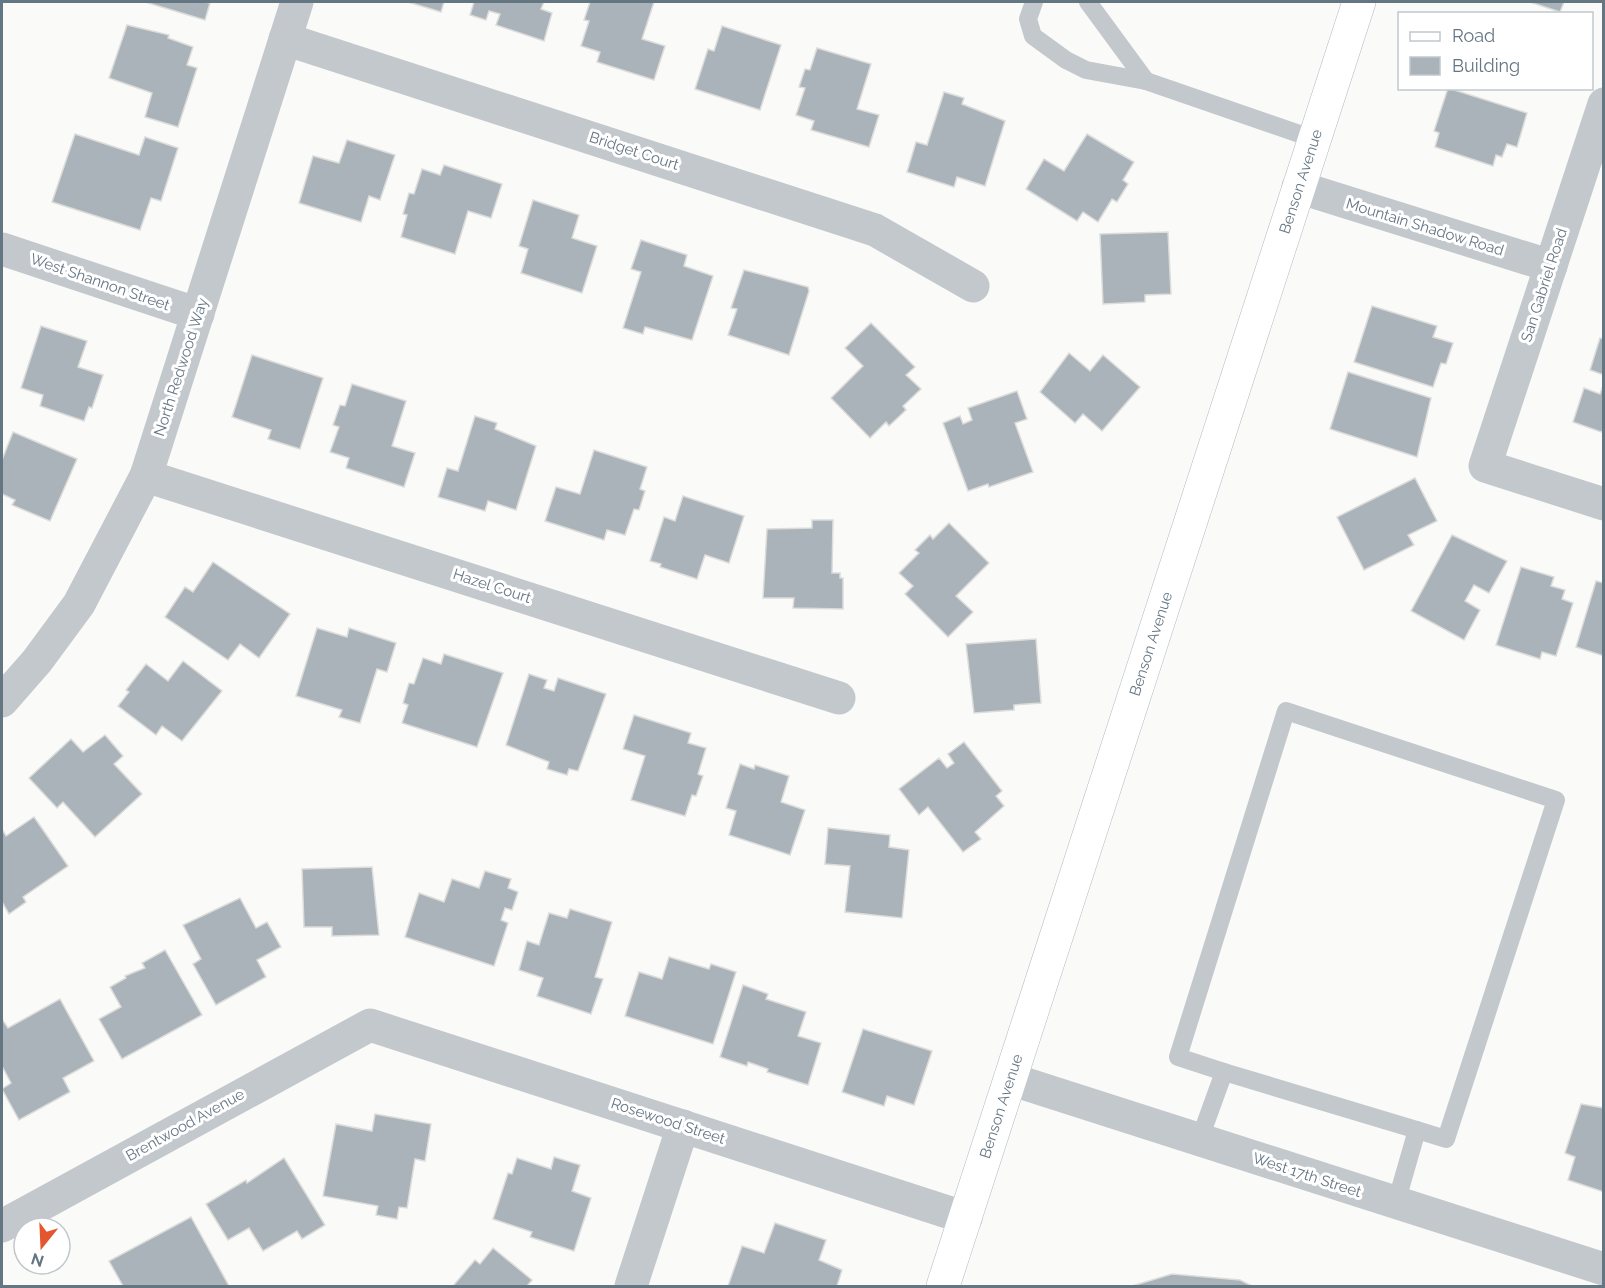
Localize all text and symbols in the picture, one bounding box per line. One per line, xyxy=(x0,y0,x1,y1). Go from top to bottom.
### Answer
legend xyxy=(1398,12,1593,90)
text: Road xyxy=(1452,25,1495,46)
text: Building xyxy=(1452,55,1520,76)
street label: Benson Avenue xyxy=(1276,127,1326,236)
street label: Bridget Court xyxy=(587,128,681,174)
street label: Mountain Shadow Road xyxy=(1344,194,1506,260)
street label: San Gabriel Road xyxy=(1517,226,1571,344)
street label: West Shannon Street xyxy=(28,250,172,314)
street label: North Redwood Way xyxy=(150,296,212,438)
street label: Hazel Court xyxy=(451,565,533,607)
street label: Benson Avenue xyxy=(1126,589,1176,698)
street label: Benson Avenue xyxy=(976,1052,1027,1161)
street label: Brentwood Avenue xyxy=(123,1085,248,1165)
street label: Rosewood Street xyxy=(609,1094,727,1148)
street label: West 17th Street xyxy=(1250,1149,1364,1201)
north arrow xyxy=(12,1216,72,1276)
text: N xyxy=(29,1249,46,1271)

